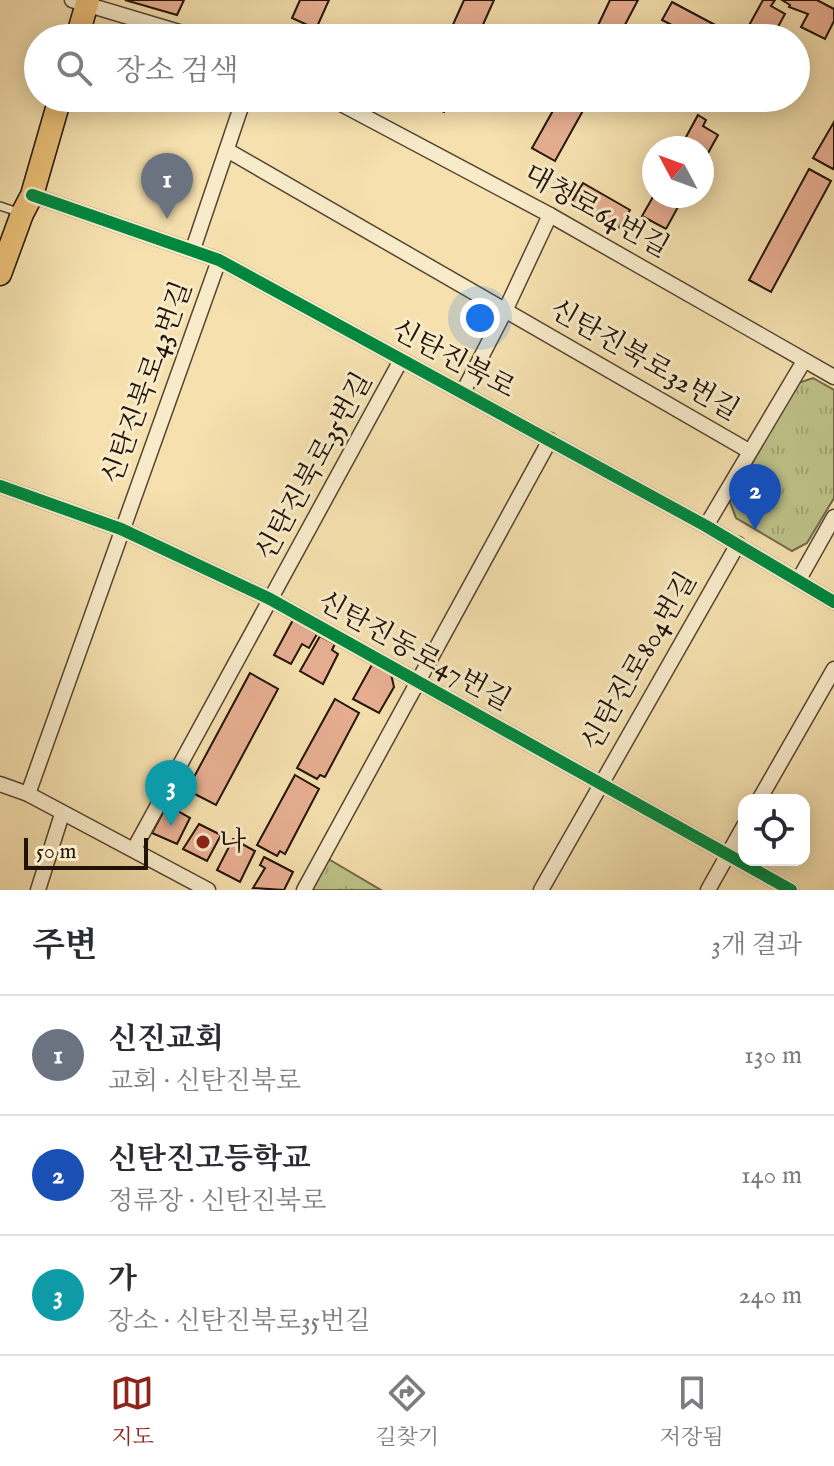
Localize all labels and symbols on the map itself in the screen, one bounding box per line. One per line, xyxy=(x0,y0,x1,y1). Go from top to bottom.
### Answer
north arrow xyxy=(642,136,714,208)
pin: 1 xyxy=(141,153,193,219)
street label: 대청로64번길 xyxy=(517,158,675,266)
street label: 신탄진북로43번길 xyxy=(95,277,201,489)
street label: 신탄진북로32번길 xyxy=(543,293,745,429)
your location xyxy=(460,298,500,338)
street label: 신탄진북로 xyxy=(385,313,521,407)
street label: 신탄진북로35번길 xyxy=(249,367,381,567)
pin: 2 xyxy=(729,464,781,530)
street label: 신탄진로804번길 xyxy=(575,566,705,758)
street label: 신탄진동로47번길 xyxy=(311,585,517,719)
pin: 3 xyxy=(145,760,197,826)
place label: 나 xyxy=(219,825,246,860)
marker: 나 xyxy=(194,833,212,851)
scale bar xyxy=(24,834,148,870)

